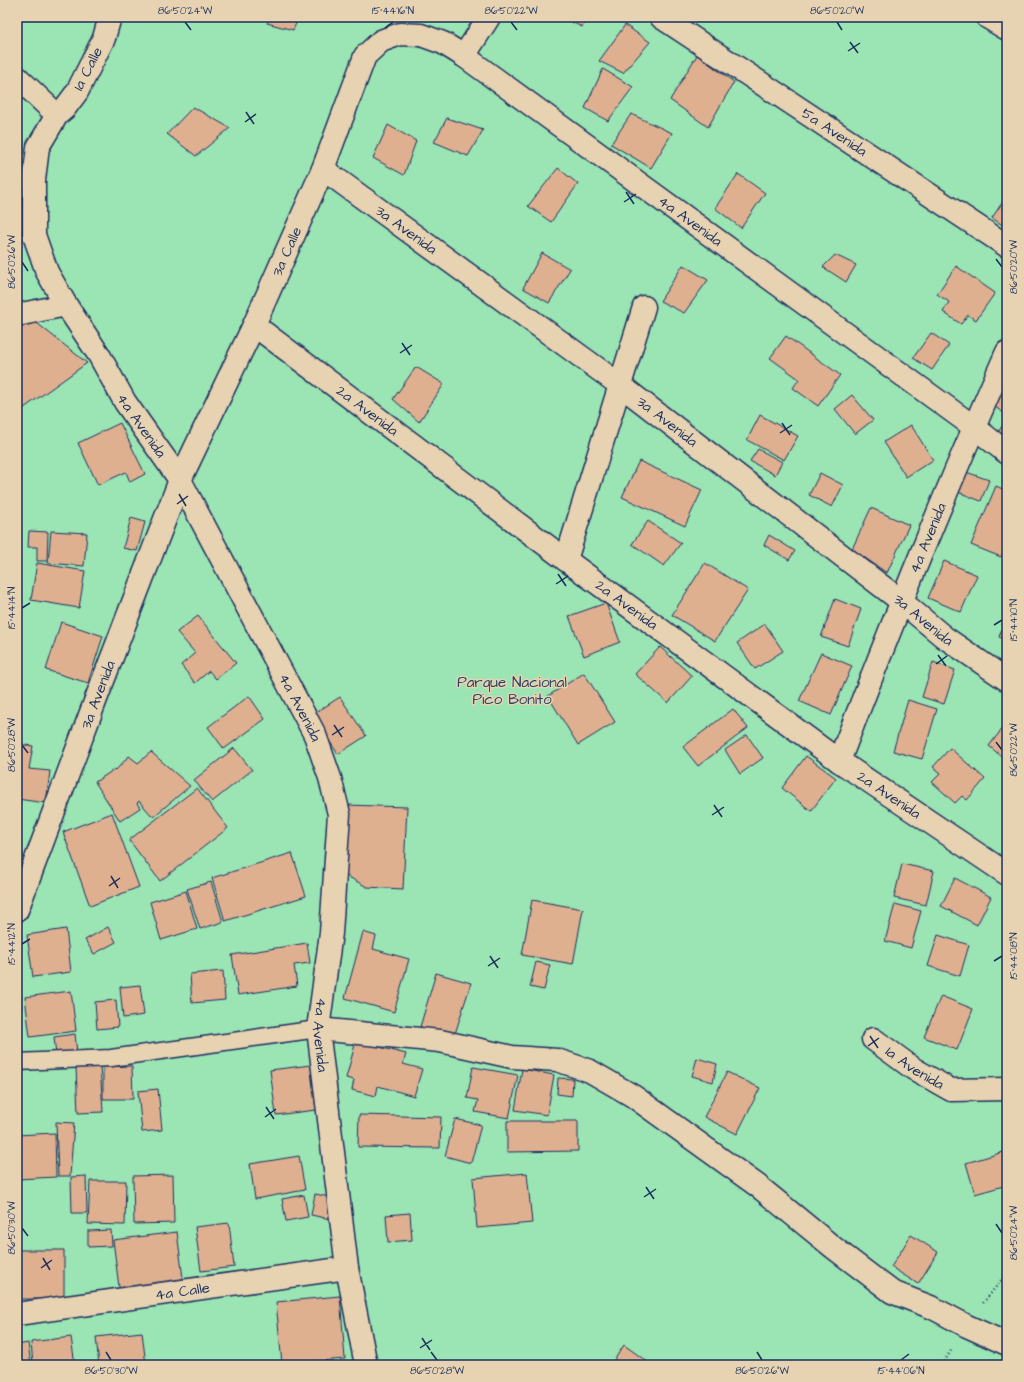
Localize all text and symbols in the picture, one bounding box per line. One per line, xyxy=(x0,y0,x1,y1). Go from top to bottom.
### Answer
text: 86°50'24"W xyxy=(158,4,213,18)
text: 15°44'16"N xyxy=(372,4,414,18)
text: 86°50'22"W xyxy=(484,4,538,18)
text: 86°50'20"W xyxy=(810,4,864,18)
street label: 1a Calle xyxy=(68,43,108,95)
street label: 5a Avenida xyxy=(797,102,872,161)
street label: 4a Avenida xyxy=(654,190,727,251)
street label: 3a Avenida xyxy=(371,200,442,259)
street label: 3a Calle xyxy=(266,223,307,280)
text: 86°50'26"W xyxy=(5,235,19,289)
text: 86°50'20"W xyxy=(1007,240,1021,294)
street label: 2a Avenida xyxy=(332,380,403,441)
street label: 4a Avenida xyxy=(112,390,172,462)
street label: 3a Avenida xyxy=(632,391,703,452)
street label: 4a Avenida xyxy=(904,499,952,576)
street label: 2a Avenida xyxy=(591,575,663,635)
text: 15°44'14"N xyxy=(5,587,19,629)
street label: 3a Avenida xyxy=(889,589,958,651)
text: 15°44'10"N xyxy=(1007,599,1021,641)
street label: 3a Avenida xyxy=(75,657,120,732)
street label: 4a Avenida xyxy=(274,670,327,745)
park label: Parque Nacional Pico Bonito xyxy=(457,672,567,710)
text: 86°50'28"W xyxy=(5,717,19,772)
text: 86°50'22"W xyxy=(1007,723,1021,777)
street label: 2a Avenida xyxy=(853,766,926,824)
text: 15°44'12"N xyxy=(5,923,19,965)
text: 15°44'08"N xyxy=(1007,932,1021,980)
street label: 4a Avenida xyxy=(307,997,334,1074)
street label: 1a Avenida xyxy=(881,1041,948,1095)
text: 86°50'30"W xyxy=(5,1201,19,1255)
text: 86°50'24"W xyxy=(1007,1205,1021,1260)
street label: 4a Calle xyxy=(154,1277,211,1305)
text: 86°50'30"W xyxy=(84,1364,138,1378)
text: 86°50'28"W xyxy=(410,1364,465,1378)
text: 86°50'26"W xyxy=(735,1364,789,1378)
text: 15°44'06"N xyxy=(877,1364,925,1378)

